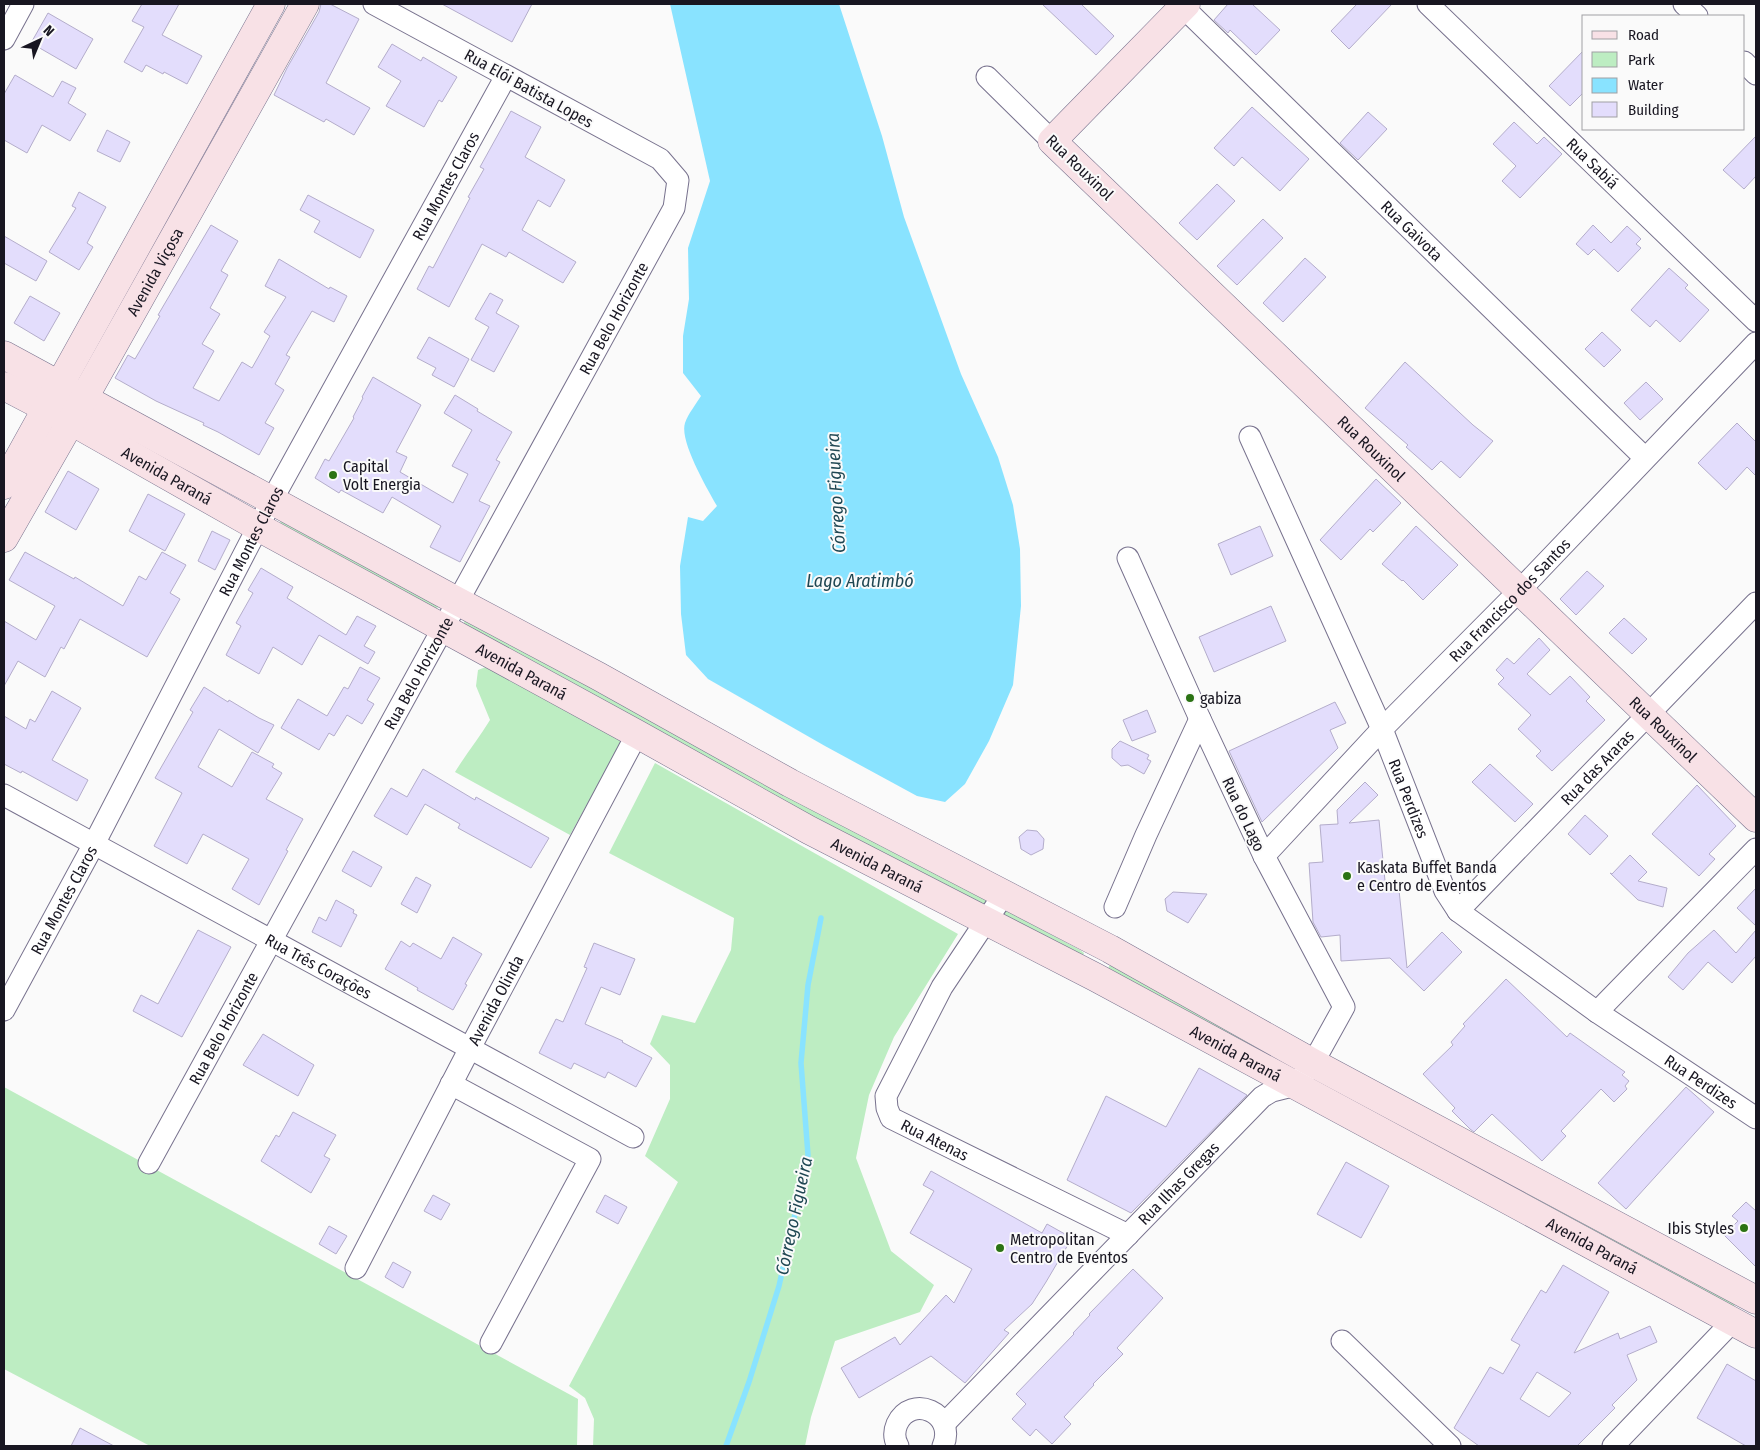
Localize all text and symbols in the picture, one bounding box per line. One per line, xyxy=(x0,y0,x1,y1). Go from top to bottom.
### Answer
north arrow xyxy=(15,15,65,65)
legend xyxy=(1582,15,1745,130)
text: N xyxy=(40,22,58,40)
text: Road xyxy=(1628,26,1659,44)
street label: Rua Elói Batista Lopes xyxy=(461,45,597,132)
text: Park xyxy=(1628,51,1655,69)
text: Water xyxy=(1628,76,1664,94)
text: Building xyxy=(1628,101,1679,119)
street label: Rua Montes Claros xyxy=(408,128,483,244)
street label: Rua Rouxinol xyxy=(1042,131,1117,204)
street label: Rua Sabiá xyxy=(1562,134,1622,193)
street label: Rua Gaivota xyxy=(1377,197,1446,265)
street label: Avenida Viçosa xyxy=(123,225,187,319)
street label: Rua Belo Horizonte xyxy=(575,259,652,378)
street label: Rua Rouxinol xyxy=(1334,412,1409,485)
water label: Córrego Figueira xyxy=(822,432,850,554)
street label: Avenida Paraná xyxy=(118,443,215,509)
place label: Capital Volt Energia xyxy=(343,457,421,494)
marker: Capital Volt Energia xyxy=(327,469,339,481)
street label: Rua Montes Claros xyxy=(215,483,288,599)
street label: Rua Francisco dos Santos xyxy=(1445,534,1575,666)
water label: Lago Aratimbó xyxy=(806,570,914,592)
street label: Rua Belo Horizonte xyxy=(380,614,457,733)
street label: Avenida Paraná xyxy=(473,639,570,704)
place label: gabiza xyxy=(1200,689,1242,708)
marker: gabiza xyxy=(1184,692,1196,704)
street label: Rua Rouxinol xyxy=(1626,693,1701,766)
street label: Rua das Araras xyxy=(1557,726,1638,809)
street label: Rua Perdizes xyxy=(1385,756,1433,841)
street label: Rua do Lago xyxy=(1218,774,1269,854)
street label: Avenida Paraná xyxy=(828,834,926,897)
street label: Rua Montes Claros xyxy=(27,843,101,958)
place label: Kaskata Buffet Banda e Centro de Eventos xyxy=(1357,858,1497,895)
marker: Kaskata Buffet Banda e Centro de Eventos xyxy=(1341,870,1353,882)
street label: Rua Três Corações xyxy=(262,930,375,1003)
street label: Avenida Olinda xyxy=(464,952,528,1049)
street label: Rua Belo Horizonte xyxy=(185,969,262,1088)
street label: Avenida Paraná xyxy=(1187,1021,1285,1086)
street label: Rua Perdizes xyxy=(1661,1051,1741,1113)
street label: Rua Atenas xyxy=(898,1115,972,1165)
street label: Rua Ilhas Gregas xyxy=(1134,1138,1223,1229)
water label: Córrego Figueira xyxy=(771,1155,817,1277)
street label: Avenida Paraná xyxy=(1543,1214,1641,1278)
place label: Ibis Styles xyxy=(1668,1219,1734,1238)
marker: Ibis Styles xyxy=(1738,1222,1750,1234)
place label: Metropolitan Centro de Eventos xyxy=(1010,1230,1128,1267)
marker: Metropolitan Centro de Eventos xyxy=(994,1242,1006,1254)

